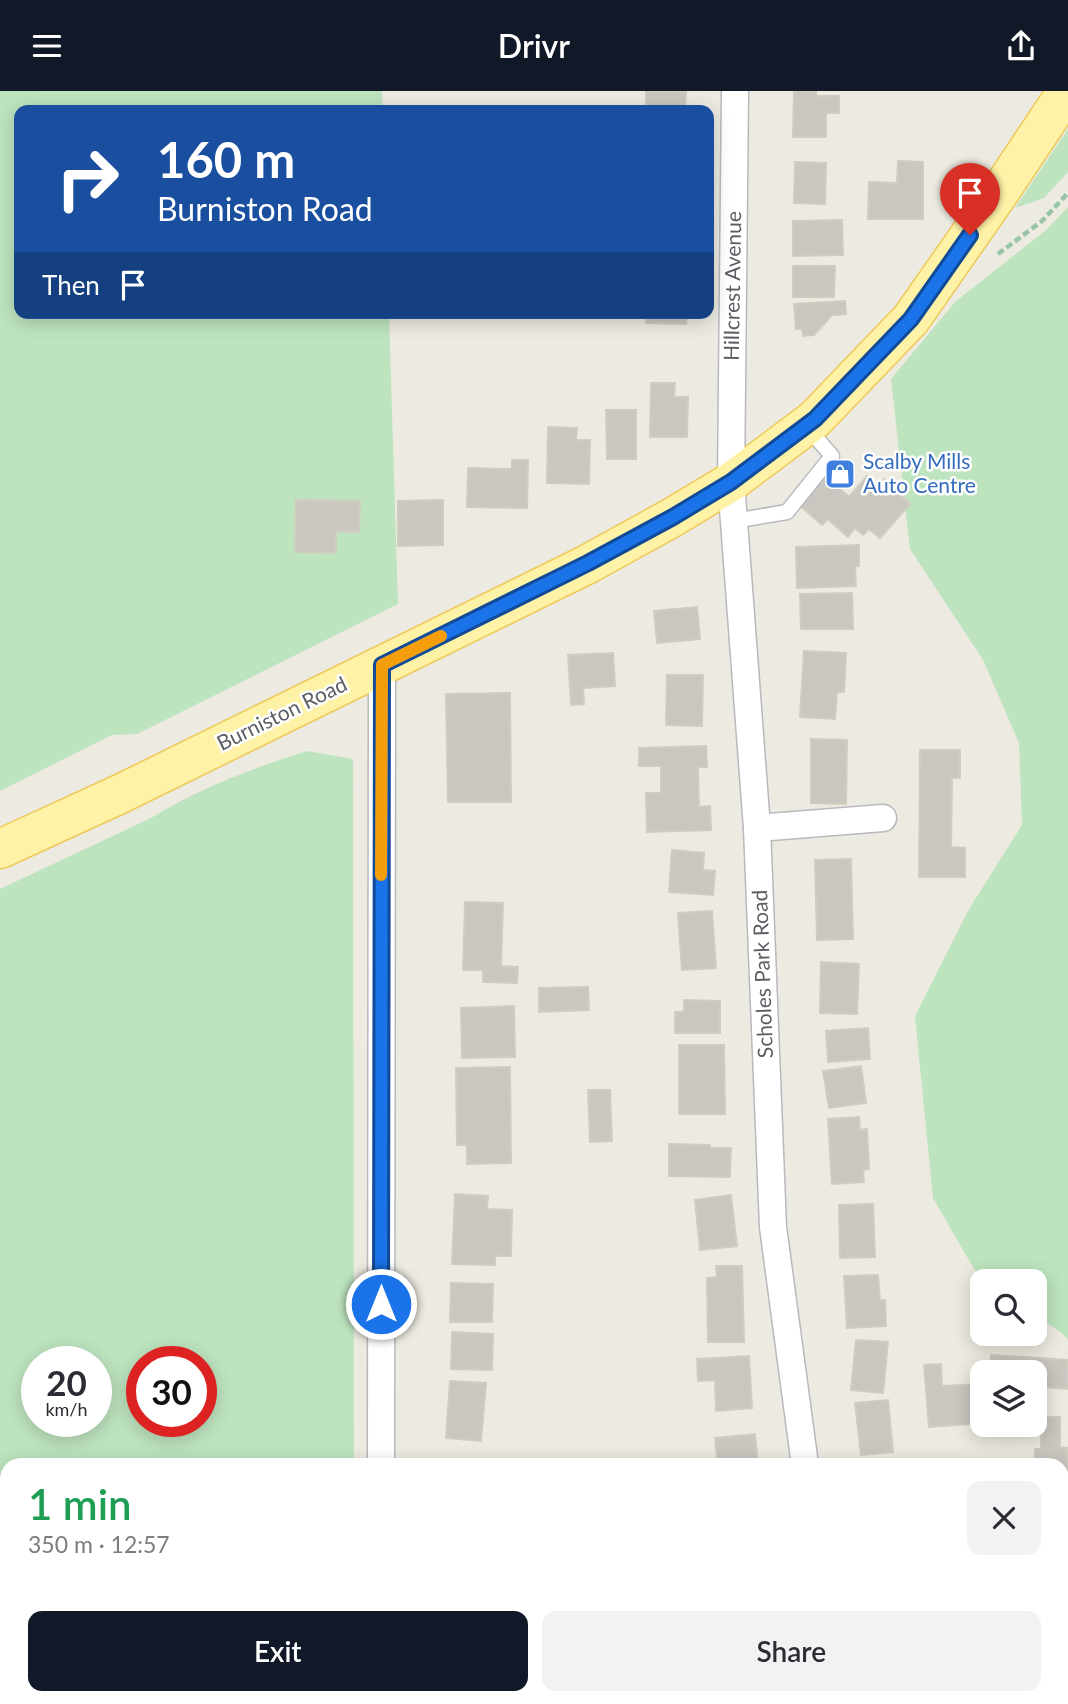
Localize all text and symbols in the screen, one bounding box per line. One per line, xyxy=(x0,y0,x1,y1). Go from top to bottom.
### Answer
text: Drivr xyxy=(498,26,570,65)
icon: menu xyxy=(28,27,66,65)
icon: share xyxy=(1002,27,1040,65)
text: 160 m xyxy=(157,130,295,188)
icon: right xyxy=(42,133,133,224)
pin xyxy=(940,163,1000,235)
icon: arrive xyxy=(951,174,989,212)
text: Burniston Road xyxy=(157,189,373,228)
street label: Hillcrest Avenue xyxy=(718,211,745,361)
icon: arrive xyxy=(114,266,152,304)
text: Then xyxy=(42,269,100,301)
place label: Scalby Mills Auto Centre xyxy=(863,448,976,497)
shop icon: Scalby Mills Auto Centre xyxy=(823,457,857,491)
street label: Burniston Road xyxy=(212,670,350,755)
street label: Scholes Park Road xyxy=(746,889,777,1059)
position arrow xyxy=(344,1267,418,1341)
map controls xyxy=(970,1269,1047,1437)
button: search xyxy=(970,1269,1047,1346)
speed limit sign: 30 xyxy=(126,1346,217,1437)
button: layers xyxy=(970,1360,1047,1437)
text: 20 xyxy=(46,1361,87,1403)
text: km/h xyxy=(45,1398,88,1420)
text: 1 min xyxy=(28,1479,132,1529)
button: close xyxy=(967,1481,1041,1555)
text: 350 m · 12:57 xyxy=(28,1530,170,1558)
button: Exit xyxy=(28,1611,528,1691)
button: Share xyxy=(542,1611,1041,1691)

